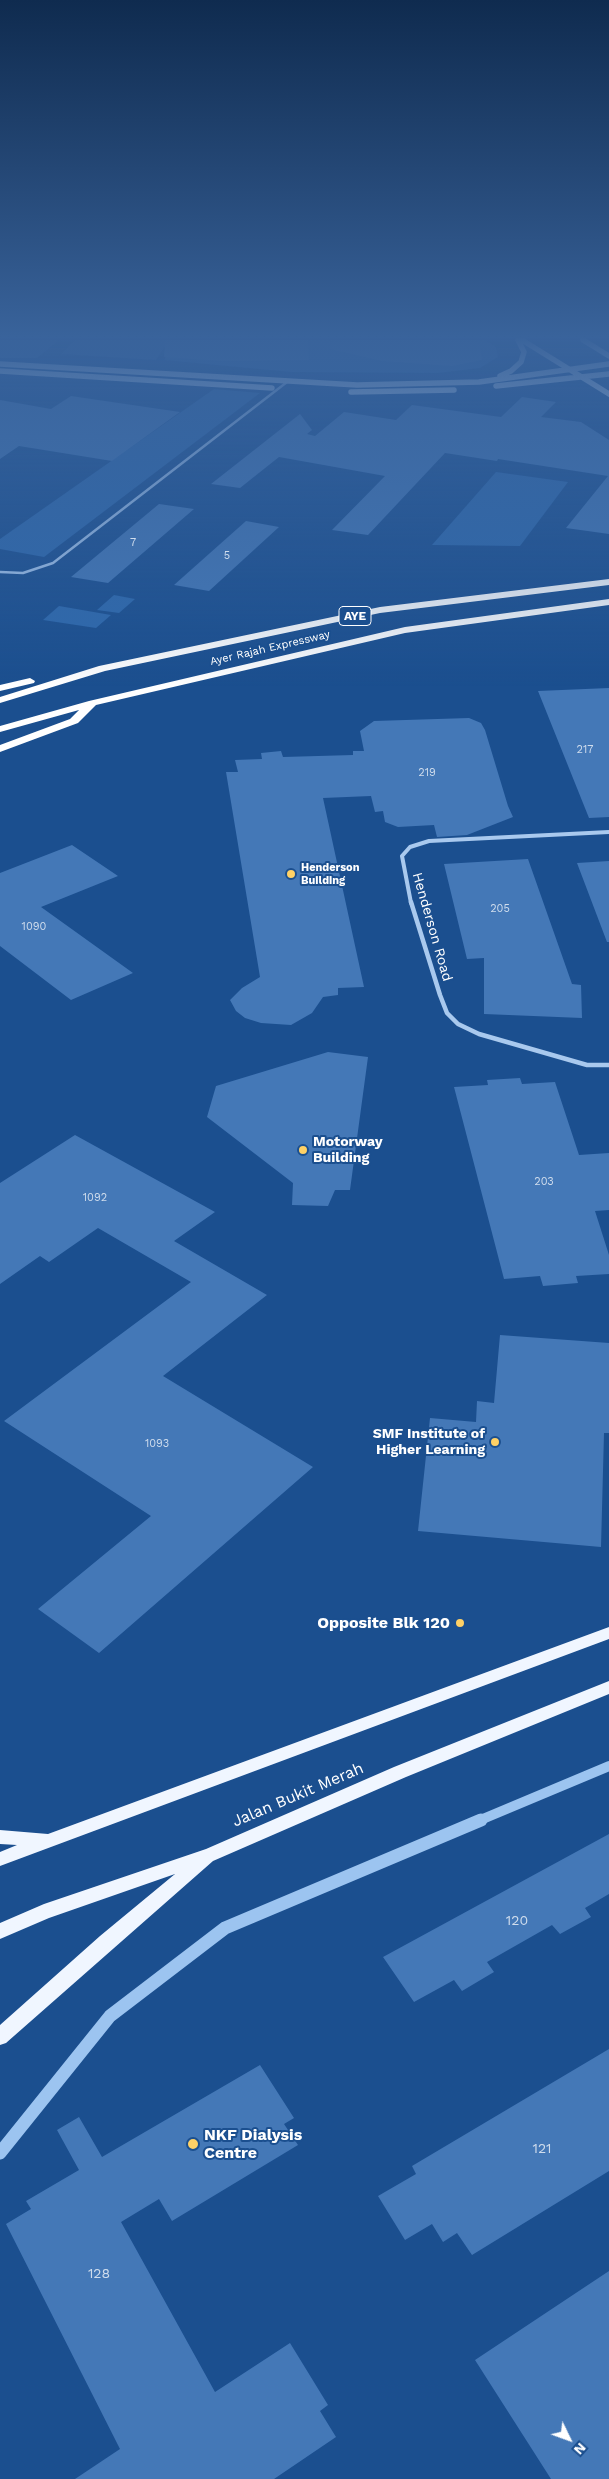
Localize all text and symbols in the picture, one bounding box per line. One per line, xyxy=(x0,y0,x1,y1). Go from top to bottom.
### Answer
house number: 7 xyxy=(130,536,136,550)
house number: 5 xyxy=(224,549,230,563)
road number: AYE xyxy=(339,606,371,626)
street label: Ayer Rajah Expressway xyxy=(209,628,331,668)
house number: 217 xyxy=(577,743,593,757)
house number: 219 xyxy=(418,766,436,780)
place label: Henderson Building xyxy=(301,861,359,887)
marker: Henderson Building xyxy=(285,868,297,880)
street label: Henderson Road xyxy=(408,871,456,983)
house number: 205 xyxy=(490,902,510,916)
house number: 1090 xyxy=(22,920,46,934)
place label: Motorway Building xyxy=(313,1134,383,1166)
marker: Motorway Building xyxy=(297,1144,309,1156)
house number: 203 xyxy=(534,1175,554,1189)
house number: 1092 xyxy=(83,1191,107,1205)
place label: SMF Institute of Higher Learning xyxy=(373,1426,485,1458)
marker: SMF Institute of Higher Learning xyxy=(489,1436,501,1448)
house number: 1093 xyxy=(145,1437,169,1451)
place label: Opposite Blk 120 xyxy=(317,1613,450,1633)
marker: Opposite Blk 120 xyxy=(454,1617,466,1629)
street label: Jalan Bukit Merah xyxy=(229,1759,367,1831)
house number: 120 xyxy=(506,1913,528,1929)
place label: NKF Dialysis Centre xyxy=(204,2125,302,2163)
marker: NKF Dialysis Centre xyxy=(186,2137,200,2151)
house number: 121 xyxy=(532,2141,552,2157)
house number: 128 xyxy=(88,2266,110,2282)
north arrow xyxy=(544,2414,594,2464)
text: N xyxy=(571,2440,590,2458)

